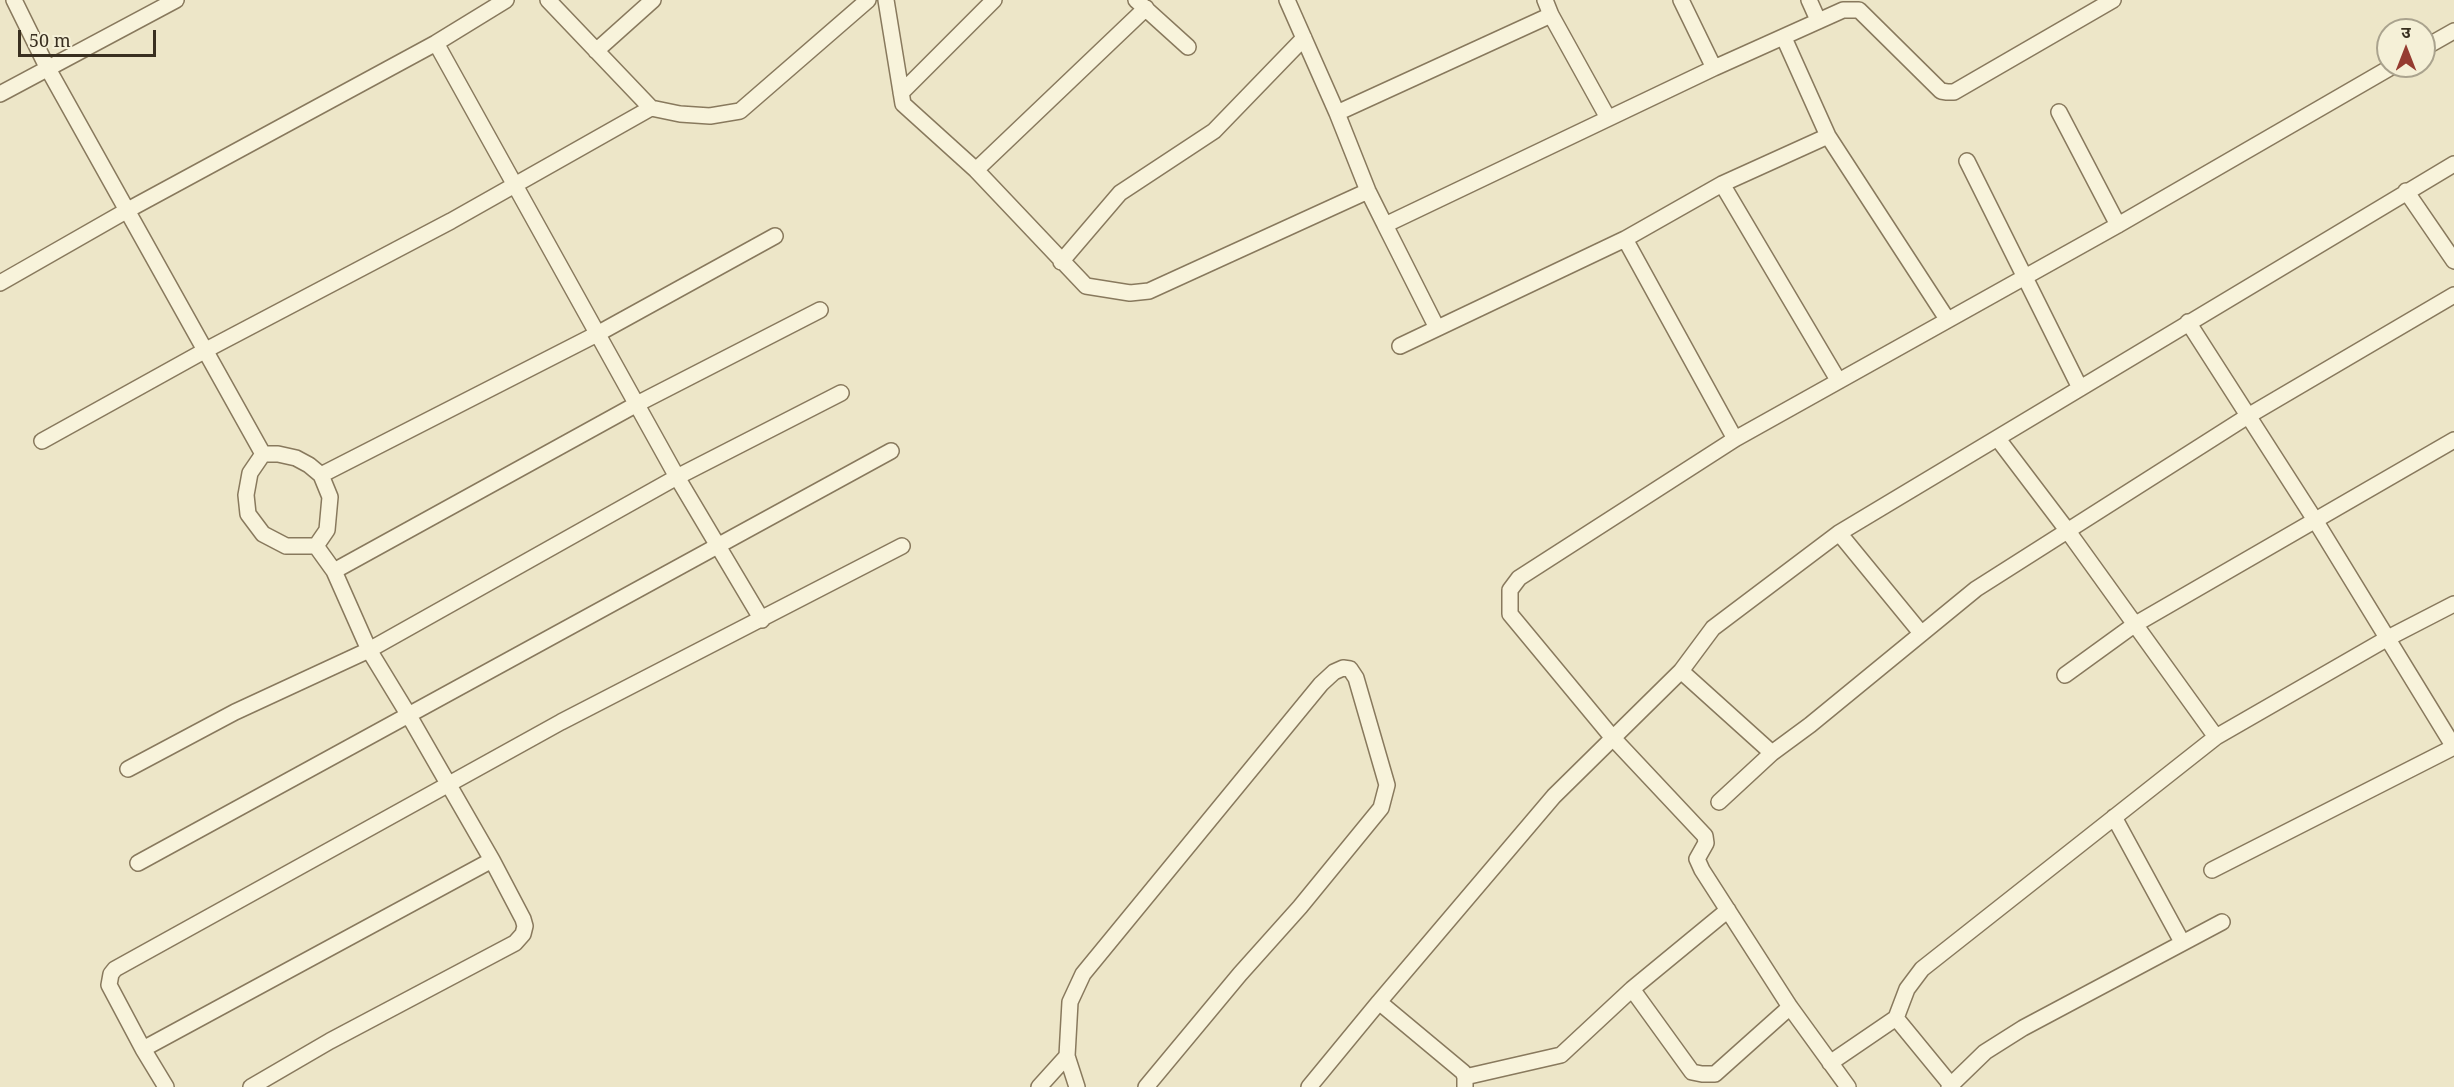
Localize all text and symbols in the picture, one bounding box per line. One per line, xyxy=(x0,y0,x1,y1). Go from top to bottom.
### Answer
scale bar xyxy=(21,18,159,56)
north arrow xyxy=(2376,18,2436,78)
text: उ xyxy=(2401,21,2411,43)
text: 50 m xyxy=(29,28,71,52)

